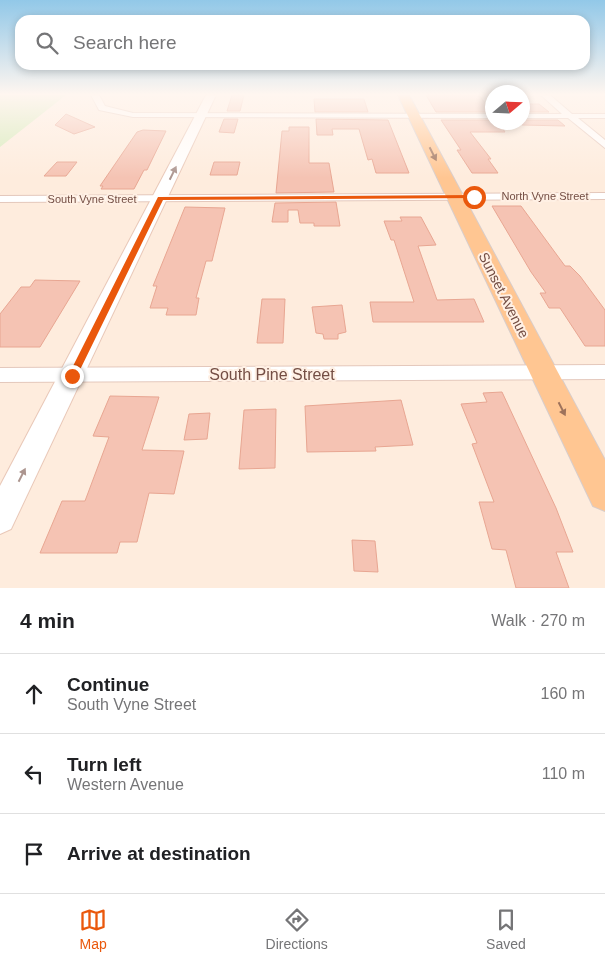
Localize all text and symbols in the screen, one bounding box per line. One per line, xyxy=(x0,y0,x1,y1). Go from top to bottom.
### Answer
search box xyxy=(15,15,590,70)
icon: search xyxy=(33,29,61,57)
text: Search here xyxy=(73,32,177,53)
north arrow xyxy=(485,85,530,130)
one-way arrow xyxy=(429,147,437,161)
one-way arrow xyxy=(169,166,177,180)
route start xyxy=(463,186,486,209)
street label: North Vyne Street xyxy=(501,190,589,202)
street label: South Vyne Street xyxy=(48,193,136,205)
street label: Sunset Avenue xyxy=(476,250,533,341)
route end xyxy=(61,365,84,388)
street label: South Pine Street xyxy=(209,366,335,383)
one-way arrow xyxy=(558,402,566,416)
one-way arrow xyxy=(18,467,26,482)
text: 4 min xyxy=(20,609,75,632)
text: Walk · 270 m xyxy=(491,612,585,629)
text: Continue xyxy=(67,674,149,695)
icon: ahead xyxy=(20,680,48,708)
text: 160 m xyxy=(541,685,585,702)
text: South Vyne Street xyxy=(67,696,196,713)
text: Turn left xyxy=(67,754,142,775)
icon: left xyxy=(20,760,48,788)
text: 110 m xyxy=(542,765,585,782)
text: Western Avenue xyxy=(67,776,184,793)
icon: arrive xyxy=(20,840,48,868)
text: Arrive at destination xyxy=(67,843,251,864)
tab: Map xyxy=(79,906,107,952)
tab: Directions xyxy=(266,906,328,952)
tab: Saved xyxy=(486,906,526,952)

